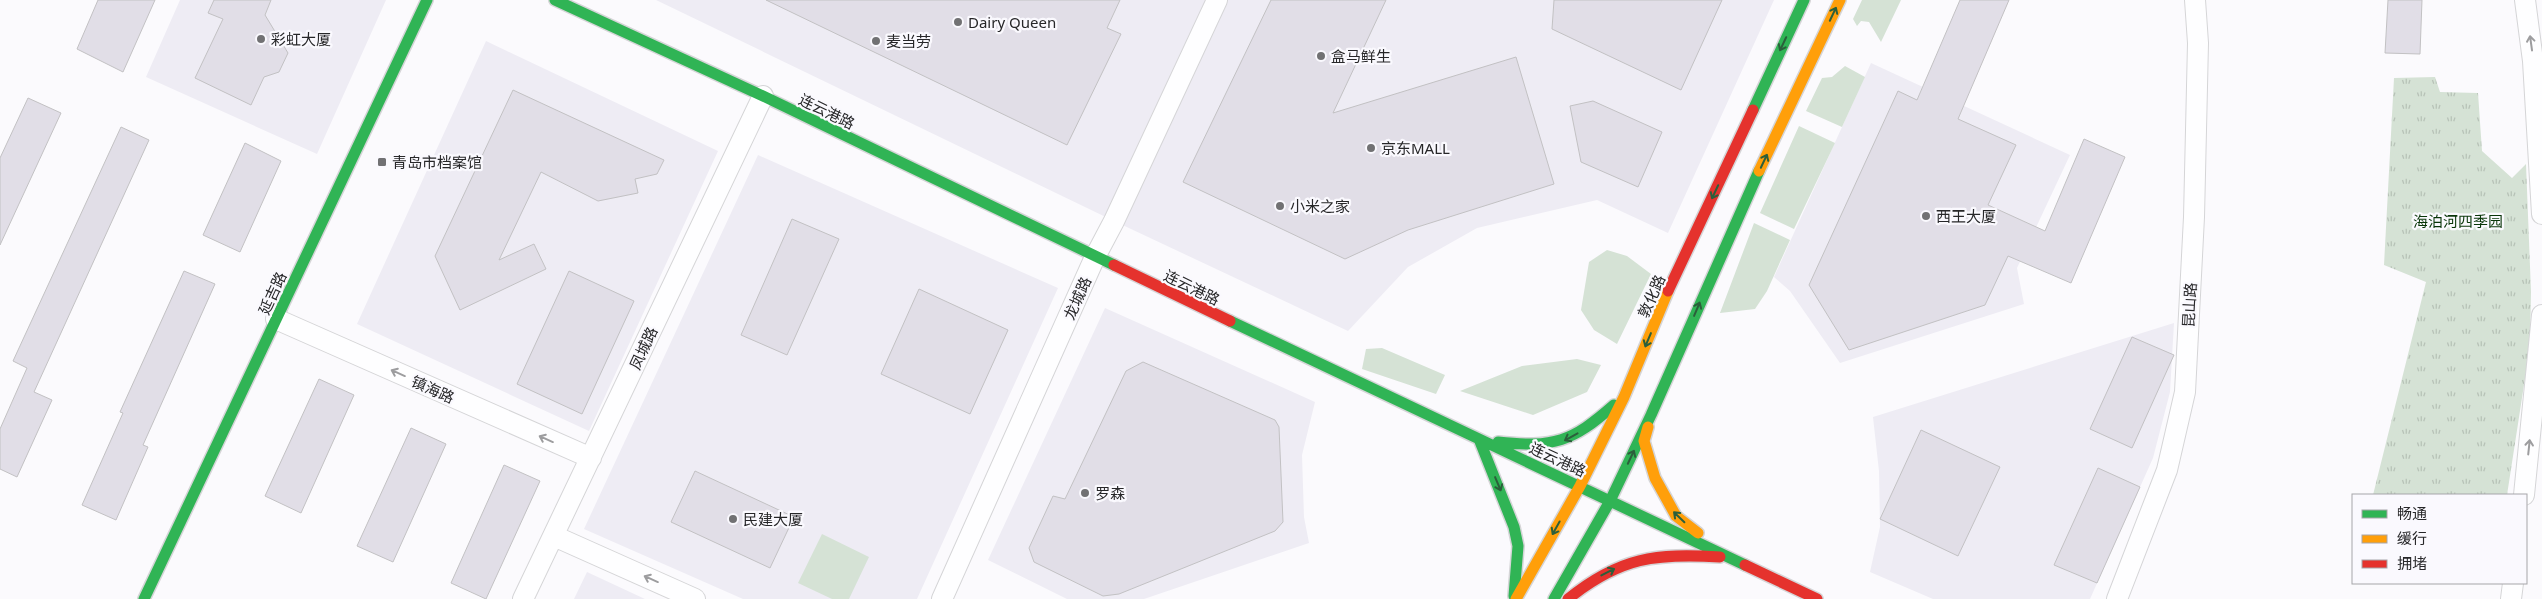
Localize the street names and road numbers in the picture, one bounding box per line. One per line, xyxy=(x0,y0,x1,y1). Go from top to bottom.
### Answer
street label: 连云港路 xyxy=(796,89,858,133)
street label: 连云港路 xyxy=(1161,265,1223,309)
street label: 延吉路 xyxy=(253,268,291,318)
street label: 敦化路 xyxy=(1633,271,1669,321)
street label: 龙城路 xyxy=(1059,273,1095,323)
street label: 昆山路 xyxy=(2178,282,2200,328)
street label: 凤城路 xyxy=(624,323,662,373)
street label: 镇海路 xyxy=(408,371,458,407)
street label: 连云港路 xyxy=(1527,437,1589,481)

